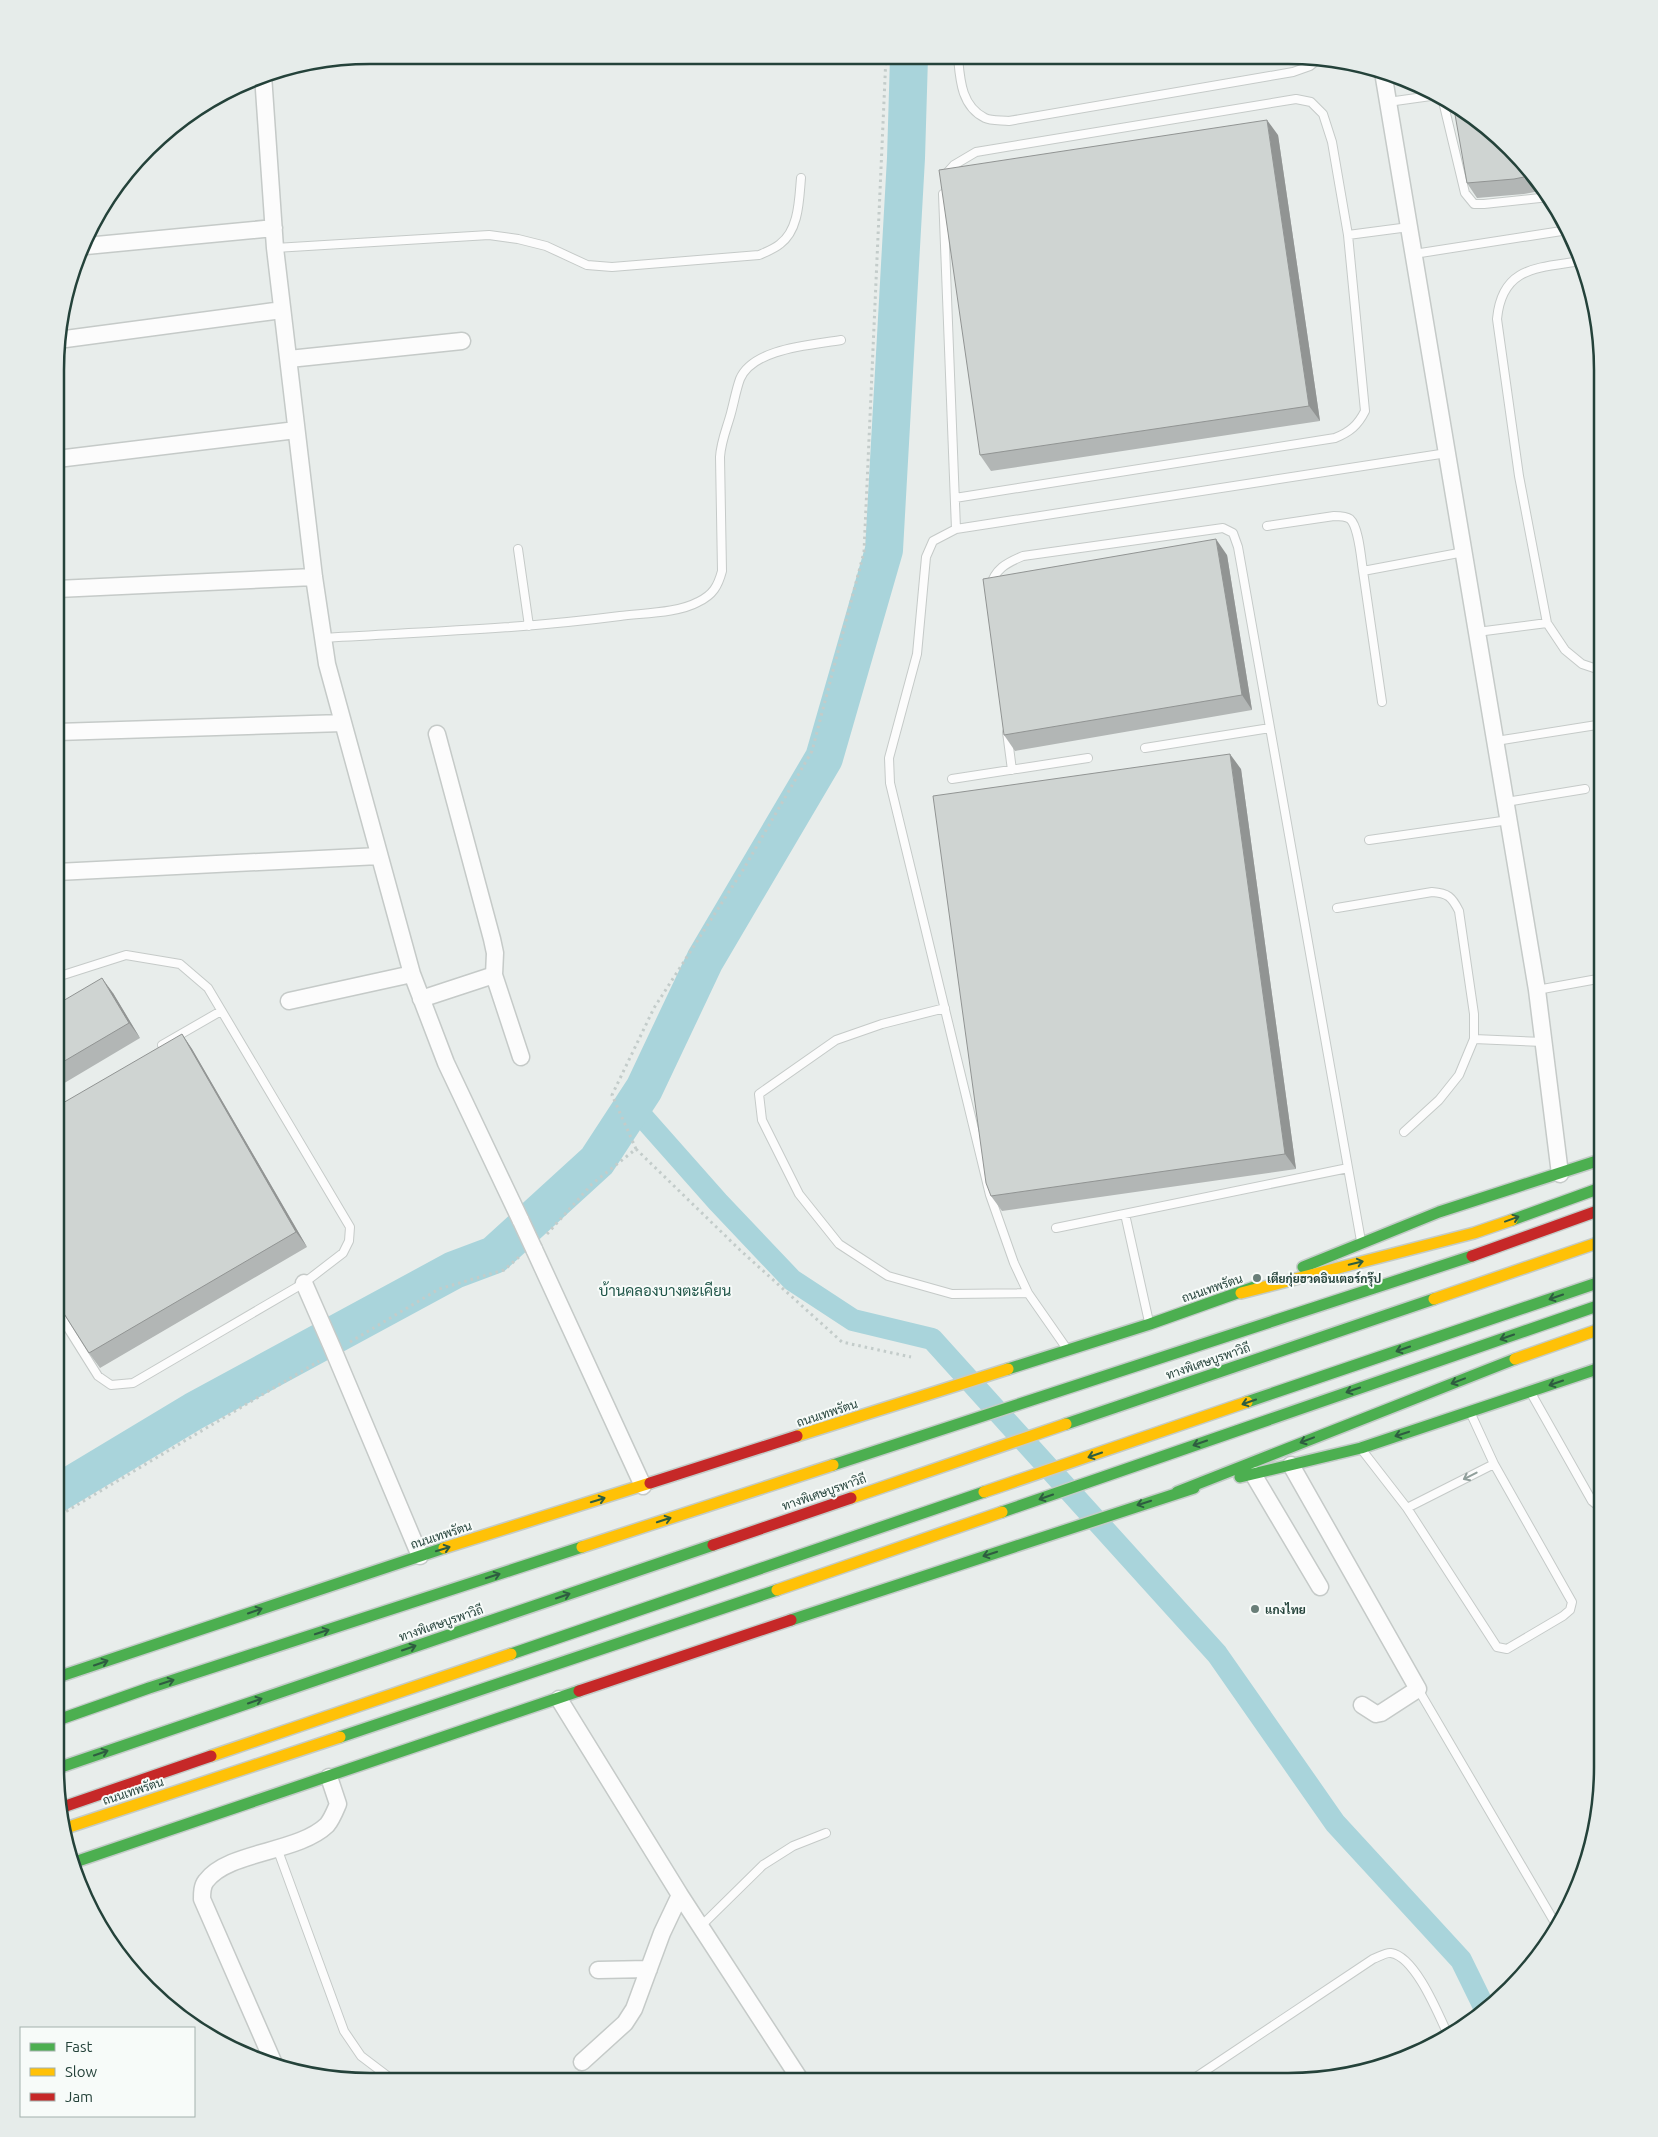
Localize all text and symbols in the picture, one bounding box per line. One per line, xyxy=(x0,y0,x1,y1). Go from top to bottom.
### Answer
one-way arrow xyxy=(1504,1214,1520,1223)
one-way arrow xyxy=(1348,1258,1364,1267)
street label: ถนนเทพรัตน xyxy=(1180,1271,1244,1304)
place label: เตียกุ่ยฮวดอินเตอร์กรุ๊ป xyxy=(1267,1271,1381,1287)
marker: เตียกุ่ยฮวดอินเตอร์กรุ๊ป xyxy=(1251,1272,1263,1284)
district label: บ้านคลองบางตะเคียน xyxy=(599,1281,731,1299)
one-way arrow xyxy=(1549,1293,1565,1302)
one-way arrow xyxy=(1500,1333,1515,1342)
street label: ทางพิเศษบูรพาวิถี xyxy=(1164,1340,1252,1383)
one-way arrow xyxy=(1395,1345,1411,1355)
one-way arrow xyxy=(1451,1377,1466,1386)
one-way arrow xyxy=(1549,1378,1565,1388)
one-way arrow xyxy=(1346,1386,1362,1395)
street label: ถนนเทพรัตน xyxy=(795,1397,859,1429)
one-way arrow xyxy=(1242,1398,1257,1407)
one-way arrow xyxy=(1395,1430,1411,1440)
one-way arrow xyxy=(1300,1436,1315,1446)
one-way arrow xyxy=(1193,1439,1208,1448)
one-way arrow xyxy=(1087,1450,1103,1460)
street label: ทางพิเศษบูรพาวิถี xyxy=(780,1471,868,1514)
one-way arrow xyxy=(1463,1472,1478,1481)
one-way arrow xyxy=(1039,1492,1055,1502)
one-way arrow xyxy=(590,1495,605,1504)
one-way arrow xyxy=(1136,1498,1152,1508)
one-way arrow xyxy=(656,1514,672,1524)
street label: ถนนเทพรัตน xyxy=(409,1519,473,1551)
one-way arrow xyxy=(435,1543,451,1553)
one-way arrow xyxy=(982,1549,998,1559)
one-way arrow xyxy=(485,1570,501,1580)
one-way arrow xyxy=(554,1590,570,1600)
street label: ทางพิเศษบูรพาวิถี xyxy=(397,1602,485,1645)
place label: แกงไทย xyxy=(1265,1602,1306,1616)
marker: แกงไทย xyxy=(1249,1603,1261,1615)
one-way arrow xyxy=(247,1606,263,1615)
one-way arrow xyxy=(314,1626,330,1636)
one-way arrow xyxy=(401,1643,416,1652)
one-way arrow xyxy=(93,1657,109,1667)
one-way arrow xyxy=(159,1677,175,1686)
one-way arrow xyxy=(247,1695,263,1705)
one-way arrow xyxy=(93,1748,109,1757)
street label: ถนนเทพรัตน xyxy=(101,1775,165,1807)
legend xyxy=(20,2027,195,2117)
text: Fast xyxy=(65,2038,93,2055)
text: Slow xyxy=(65,2063,98,2080)
text: Jam xyxy=(65,2088,93,2105)

